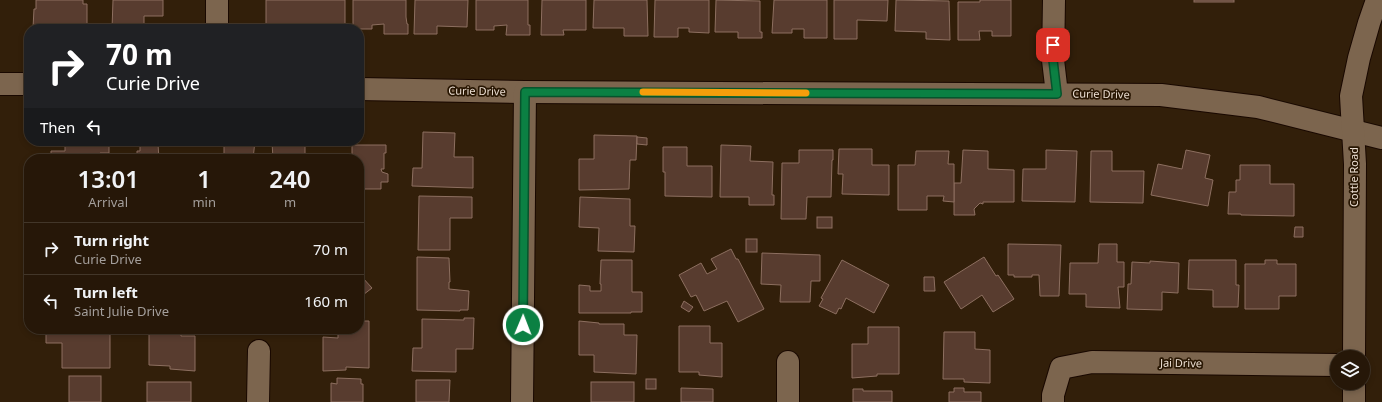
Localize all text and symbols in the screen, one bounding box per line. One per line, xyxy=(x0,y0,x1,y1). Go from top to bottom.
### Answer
pin xyxy=(1036,28,1070,62)
icon: arrive xyxy=(1042,34,1064,56)
text: 70 m xyxy=(106,35,173,73)
icon: right xyxy=(40,40,92,92)
text: Curie Drive xyxy=(106,71,200,95)
street label: Curie Drive xyxy=(448,83,506,98)
street label: Curie Drive xyxy=(1072,86,1130,101)
icon: left xyxy=(83,116,105,138)
text: Then xyxy=(40,117,75,137)
street label: Cottle Road xyxy=(1346,147,1361,207)
text: 13:01 xyxy=(77,162,139,195)
text: 1 xyxy=(197,162,211,195)
text: 240 xyxy=(269,162,311,195)
text: Arrival xyxy=(88,193,128,211)
text: min xyxy=(192,193,216,211)
text: m xyxy=(284,193,296,211)
text: Turn right xyxy=(74,230,149,250)
icon: right xyxy=(40,238,62,260)
text: 70 m xyxy=(313,239,348,259)
text: Curie Drive xyxy=(74,250,142,268)
text: Turn left xyxy=(74,282,138,302)
icon: left xyxy=(40,290,62,312)
text: 160 m xyxy=(304,291,348,311)
text: Saint Julie Drive xyxy=(74,302,169,320)
position arrow xyxy=(502,304,544,346)
map controls xyxy=(1330,350,1370,390)
button: layers xyxy=(1330,350,1370,390)
street label: Jai Drive xyxy=(1159,355,1202,370)

